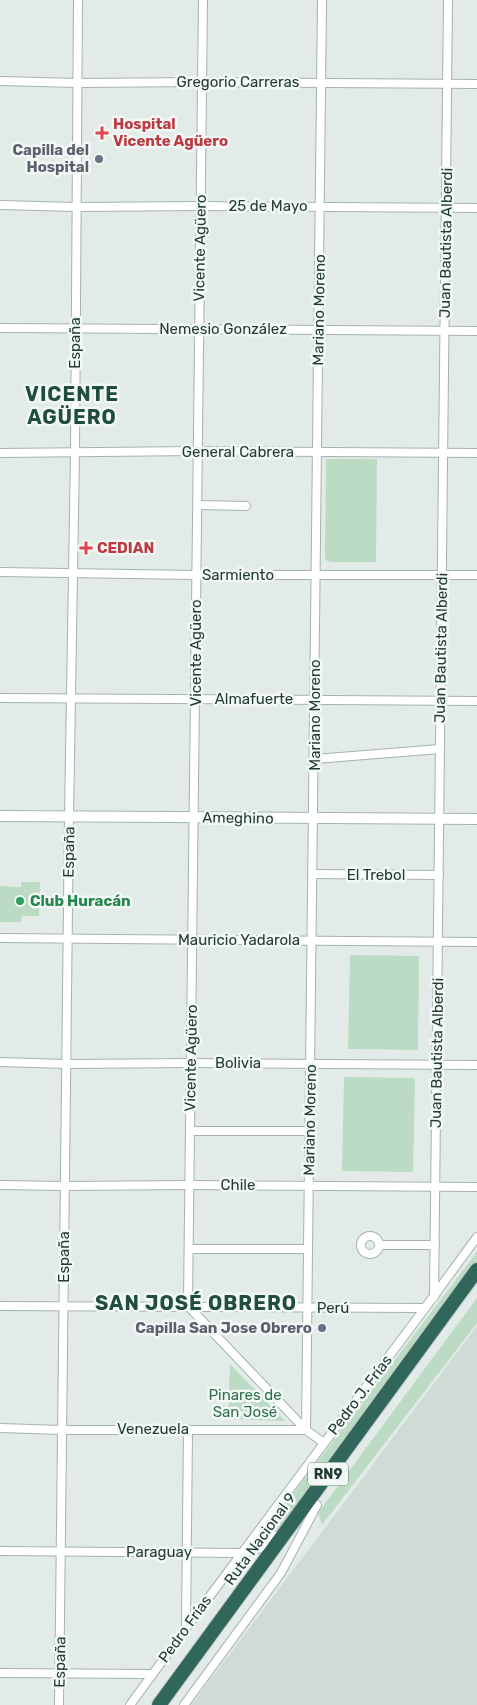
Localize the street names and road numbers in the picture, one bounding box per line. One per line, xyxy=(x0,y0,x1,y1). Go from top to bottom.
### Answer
street label: Gregorio Carreras xyxy=(177,73,300,91)
street label: Juan Bautista Alberdi xyxy=(436,168,456,318)
street label: Vicente Agüero xyxy=(190,194,210,302)
street label: 25 de Mayo xyxy=(228,197,308,215)
street label: Mariano Moreno xyxy=(309,254,329,366)
street label: España xyxy=(66,317,84,369)
street label: Nemesio González xyxy=(159,320,287,338)
street label: General Cabrera xyxy=(182,443,294,461)
street label: Sarmiento xyxy=(202,566,274,584)
street label: Juan Bautista Alberdi xyxy=(431,573,451,723)
street label: Vicente Agüero xyxy=(187,599,205,707)
street label: Mariano Moreno xyxy=(306,659,324,771)
street label: Almafuerte xyxy=(215,690,293,708)
street label: Ameghino xyxy=(202,808,274,828)
street label: España xyxy=(60,826,78,878)
street label: El Trebol xyxy=(347,866,405,884)
street label: Mauricio Yadarola xyxy=(178,931,300,949)
street label: Juan Bautista Alberdi xyxy=(427,978,447,1128)
street label: Vicente Agüero xyxy=(181,1004,201,1112)
street label: Bolivia xyxy=(215,1054,261,1072)
street label: Mariano Moreno xyxy=(300,1064,320,1176)
street label: Chile xyxy=(221,1176,255,1194)
street label: España xyxy=(55,1231,73,1283)
street label: Perú xyxy=(317,1299,349,1317)
street label: Pedro J. Frías xyxy=(324,1351,396,1438)
street label: Venezuela xyxy=(117,1420,189,1438)
road number: RN9 xyxy=(308,1462,348,1486)
street label: Ruta Nacional 9 xyxy=(221,1489,300,1589)
street label: Paraguay xyxy=(126,1543,192,1561)
street label: Pedro Frías xyxy=(155,1592,216,1666)
street label: España xyxy=(51,1636,69,1688)

